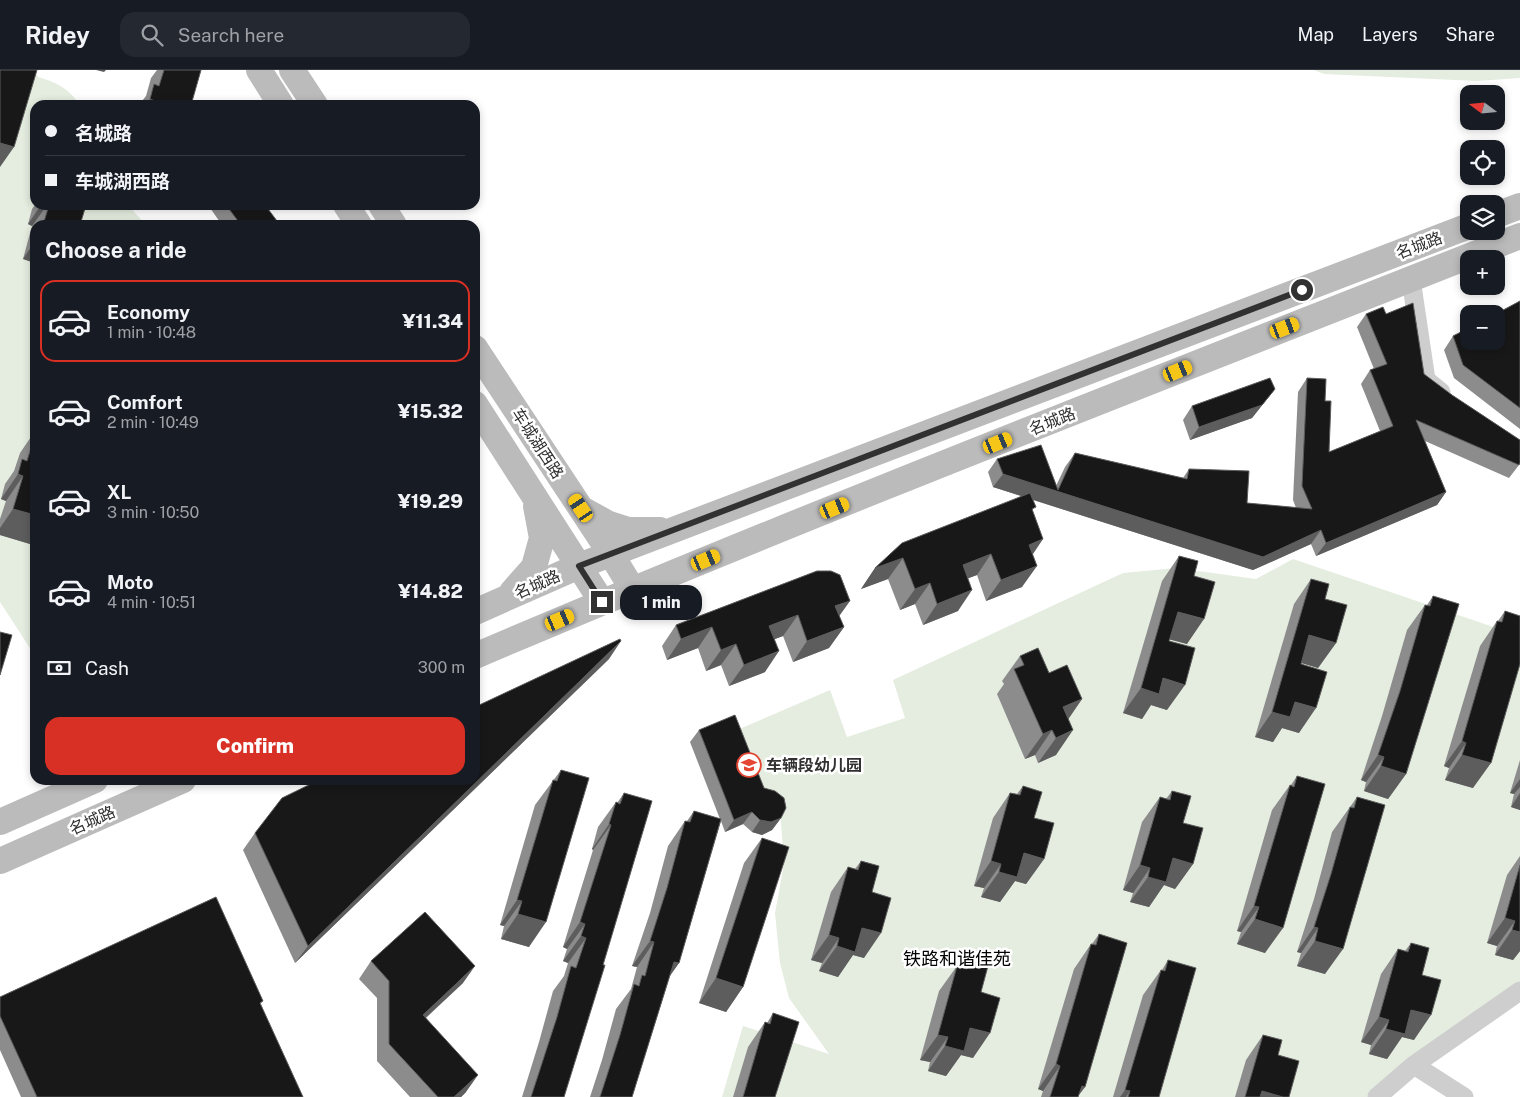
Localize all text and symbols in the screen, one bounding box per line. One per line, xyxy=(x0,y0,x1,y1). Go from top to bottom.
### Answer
search box xyxy=(120,12,470,57)
text: Ridey xyxy=(25,21,90,49)
icon: search xyxy=(138,21,166,49)
text: Search here xyxy=(178,24,284,46)
text: Map xyxy=(1298,24,1334,45)
text: Layers xyxy=(1362,24,1418,45)
text: Share xyxy=(1446,24,1495,45)
north arrow xyxy=(1460,85,1505,130)
map controls xyxy=(1460,85,1505,350)
text: 名城路 xyxy=(75,122,132,144)
button: locate xyxy=(1460,140,1505,185)
text: 车城湖西路 xyxy=(75,170,170,192)
button: layers xyxy=(1460,195,1505,240)
street label: 名城路 xyxy=(1393,228,1445,263)
text: Choose a ride xyxy=(45,237,187,263)
button: + xyxy=(1460,250,1505,295)
route start xyxy=(1291,279,1313,301)
icon: car xyxy=(47,299,92,344)
text: Economy xyxy=(107,301,190,323)
button: − xyxy=(1460,305,1505,350)
text: ¥11.34 xyxy=(402,310,463,332)
car xyxy=(1268,316,1301,340)
text: 1 min · 10:48 xyxy=(107,323,196,342)
car xyxy=(1161,358,1194,384)
icon: car xyxy=(47,389,92,434)
text: Comfort xyxy=(107,391,183,413)
text: ¥15.32 xyxy=(398,400,463,422)
street label: 名城路 xyxy=(1026,404,1078,439)
street label: 车城湖西路 xyxy=(508,405,567,482)
text: 2 min · 10:49 xyxy=(107,413,199,432)
car xyxy=(981,430,1014,456)
icon: car xyxy=(47,479,92,524)
text: XL xyxy=(107,481,132,503)
text: ¥19.29 xyxy=(398,490,463,512)
car xyxy=(566,491,595,525)
car xyxy=(818,495,851,521)
text: 3 min · 10:50 xyxy=(107,503,199,522)
car xyxy=(689,547,722,573)
street label: 名城路 xyxy=(511,566,563,603)
icon: car xyxy=(47,569,92,614)
text: Moto xyxy=(107,571,153,593)
text: ¥14.82 xyxy=(398,580,463,602)
callout: 1 min xyxy=(620,584,702,620)
route end xyxy=(591,591,613,613)
text: 4 min · 10:51 xyxy=(107,593,196,612)
text: 1 min xyxy=(641,593,681,612)
car xyxy=(543,607,576,633)
icon: cash xyxy=(45,654,73,682)
text: Cash xyxy=(85,657,129,679)
text: 300 m xyxy=(418,658,465,677)
button: Confirm xyxy=(45,717,465,775)
school or university icon: 车辆段幼儿园 xyxy=(736,752,762,778)
place label: 车辆段幼儿园 xyxy=(766,756,862,775)
street label: 名城路 xyxy=(66,802,118,839)
district label: 铁路和谐佳苑 xyxy=(903,948,1011,969)

